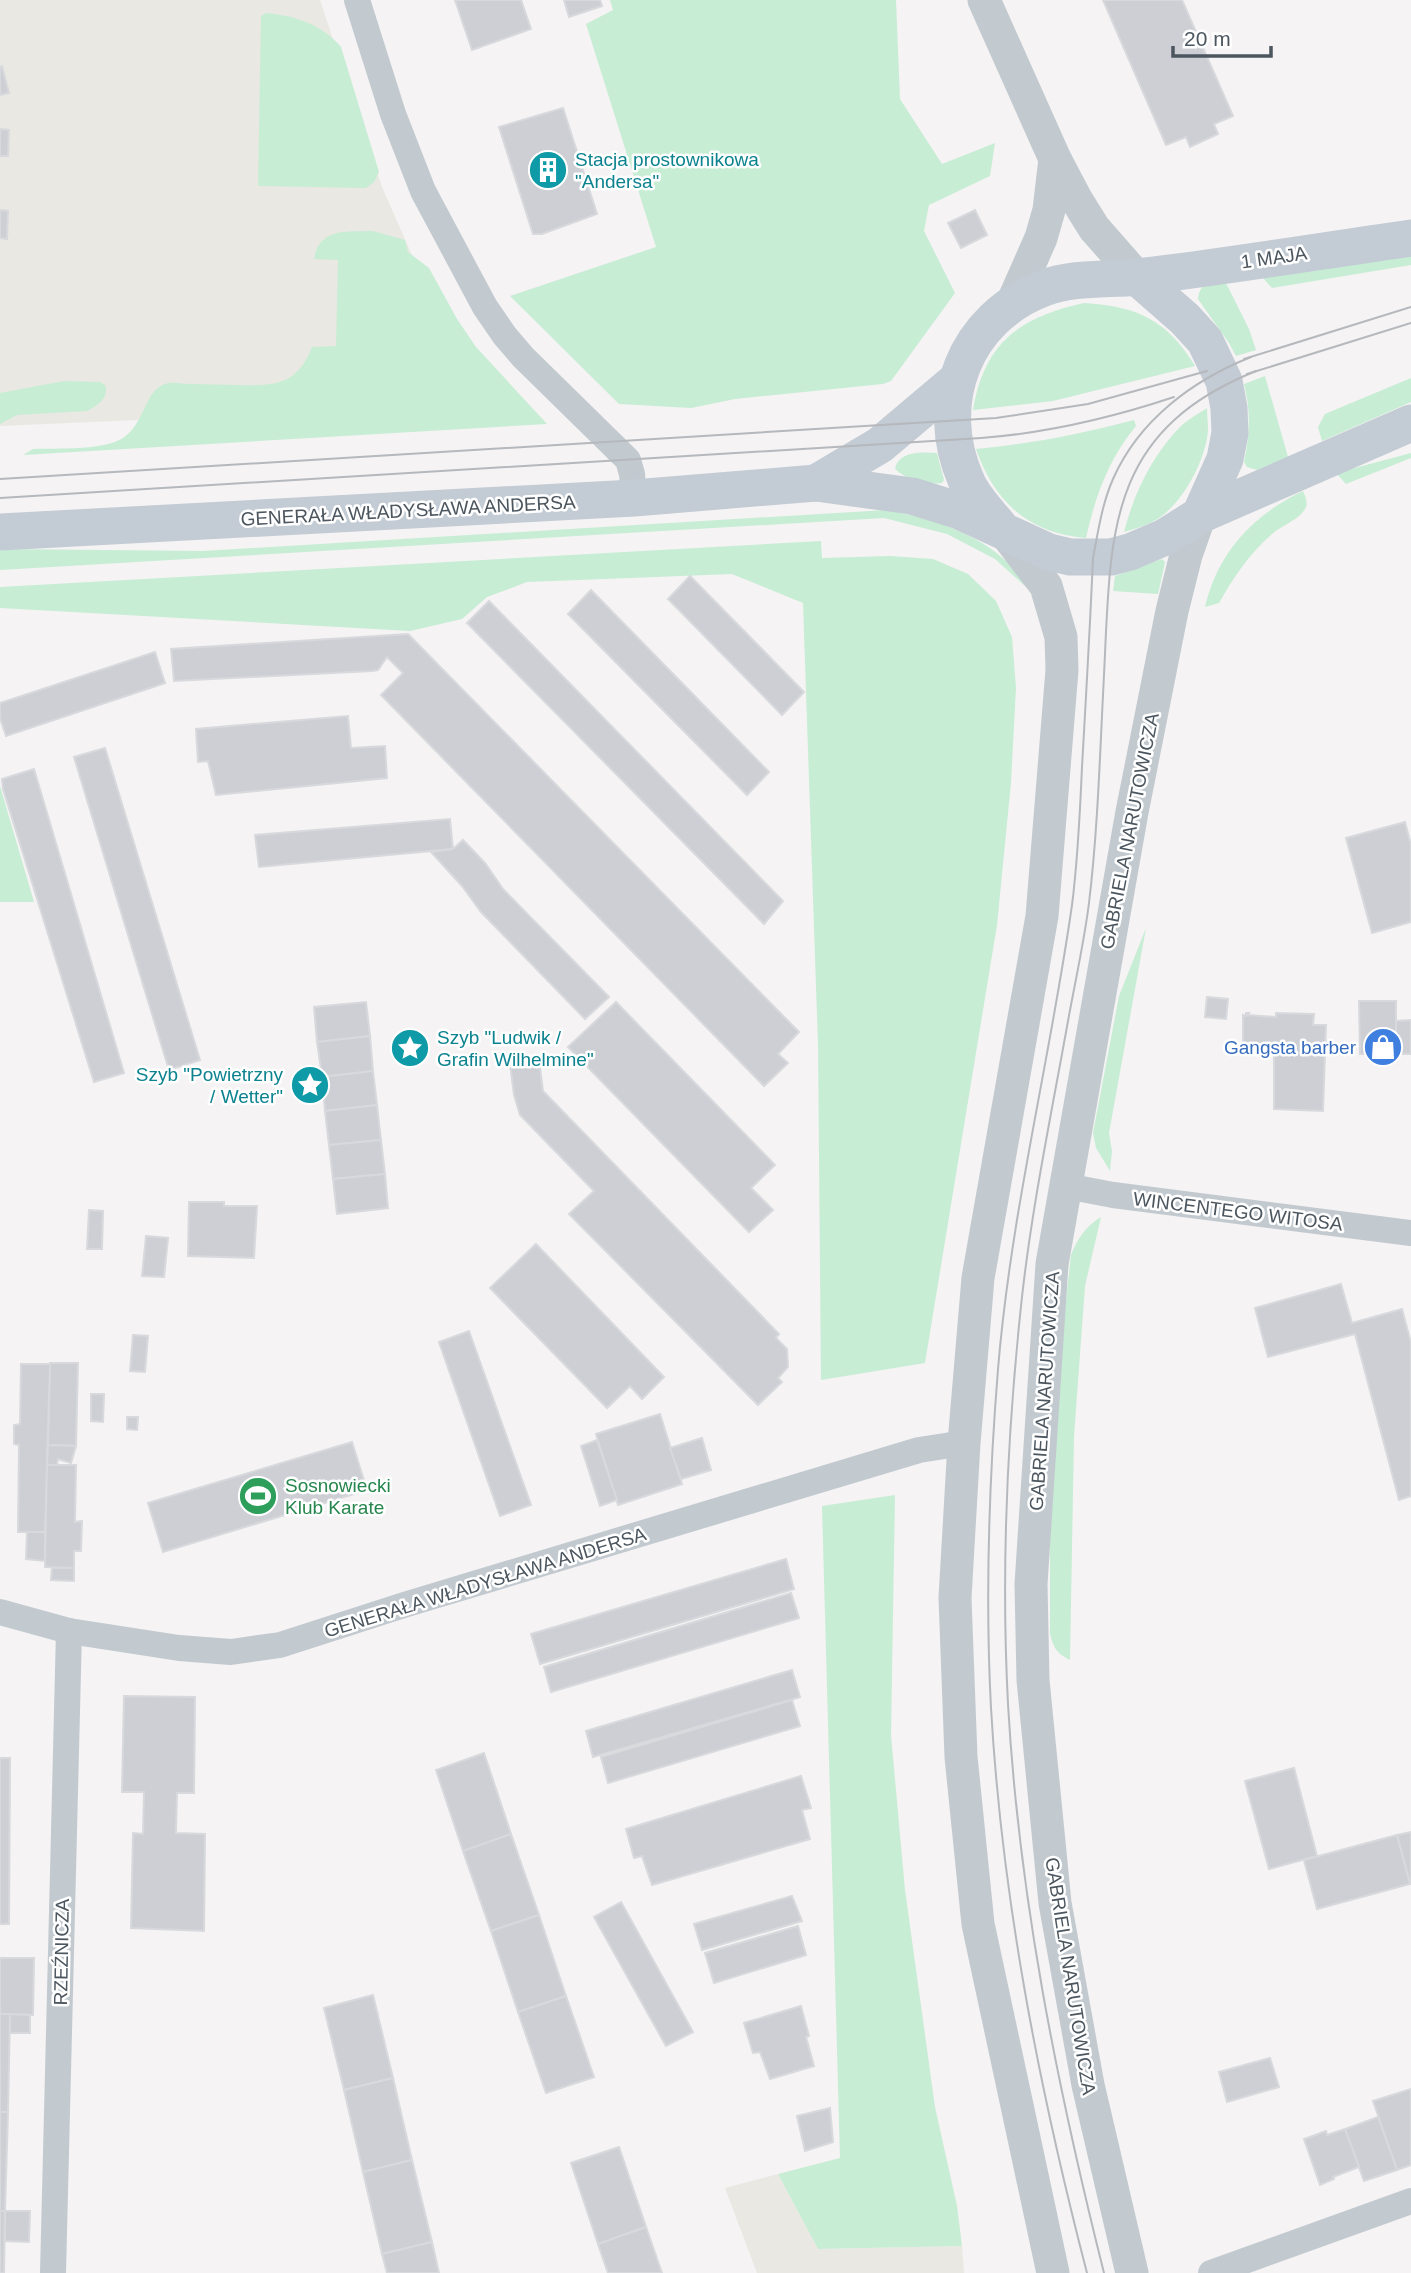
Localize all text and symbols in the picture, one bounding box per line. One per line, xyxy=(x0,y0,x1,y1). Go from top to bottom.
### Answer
scale bar xyxy=(1173,14,1271,58)
text: 20 m xyxy=(1184,27,1231,50)
building icon: Stacja prostownikowa "Andersa" xyxy=(527,149,569,191)
place label: Stacja prostownikowa "Andersa" xyxy=(575,149,759,192)
street label: 1 MAJA xyxy=(1240,242,1309,273)
street label: GENERAŁA WŁADYSŁAWA ANDERSA xyxy=(240,491,576,530)
street label: GABRIELA NARUTOWICZA xyxy=(1096,711,1163,951)
shop icon: Gangsta barber xyxy=(1362,1026,1404,1068)
place icon: Szyb "Ludwik / Grafin Wilhelmine" xyxy=(389,1027,431,1069)
place label: Szyb "Ludwik / Grafin Wilhelmine" xyxy=(437,1027,594,1070)
place label: Gangsta barber xyxy=(1224,1037,1357,1058)
place label: Szyb "Powietrzny / Wetter" xyxy=(136,1064,283,1107)
place icon: Szyb "Powietrzny / Wetter" xyxy=(289,1064,331,1106)
street label: WINCENTEGO WITOSA xyxy=(1132,1188,1344,1235)
street label: GABRIELA NARUTOWICZA xyxy=(1026,1270,1063,1512)
sports icon: Sosnowiecki Klub Karate xyxy=(237,1475,279,1517)
place label: Sosnowiecki Klub Karate xyxy=(285,1475,391,1518)
street label: GENERAŁA WŁADYSŁAWA ANDERSA xyxy=(322,1523,649,1642)
street label: GABRIELA NARUTOWICZA xyxy=(1041,1856,1100,2097)
street label: RZEŹNICZA xyxy=(50,1898,73,2005)

